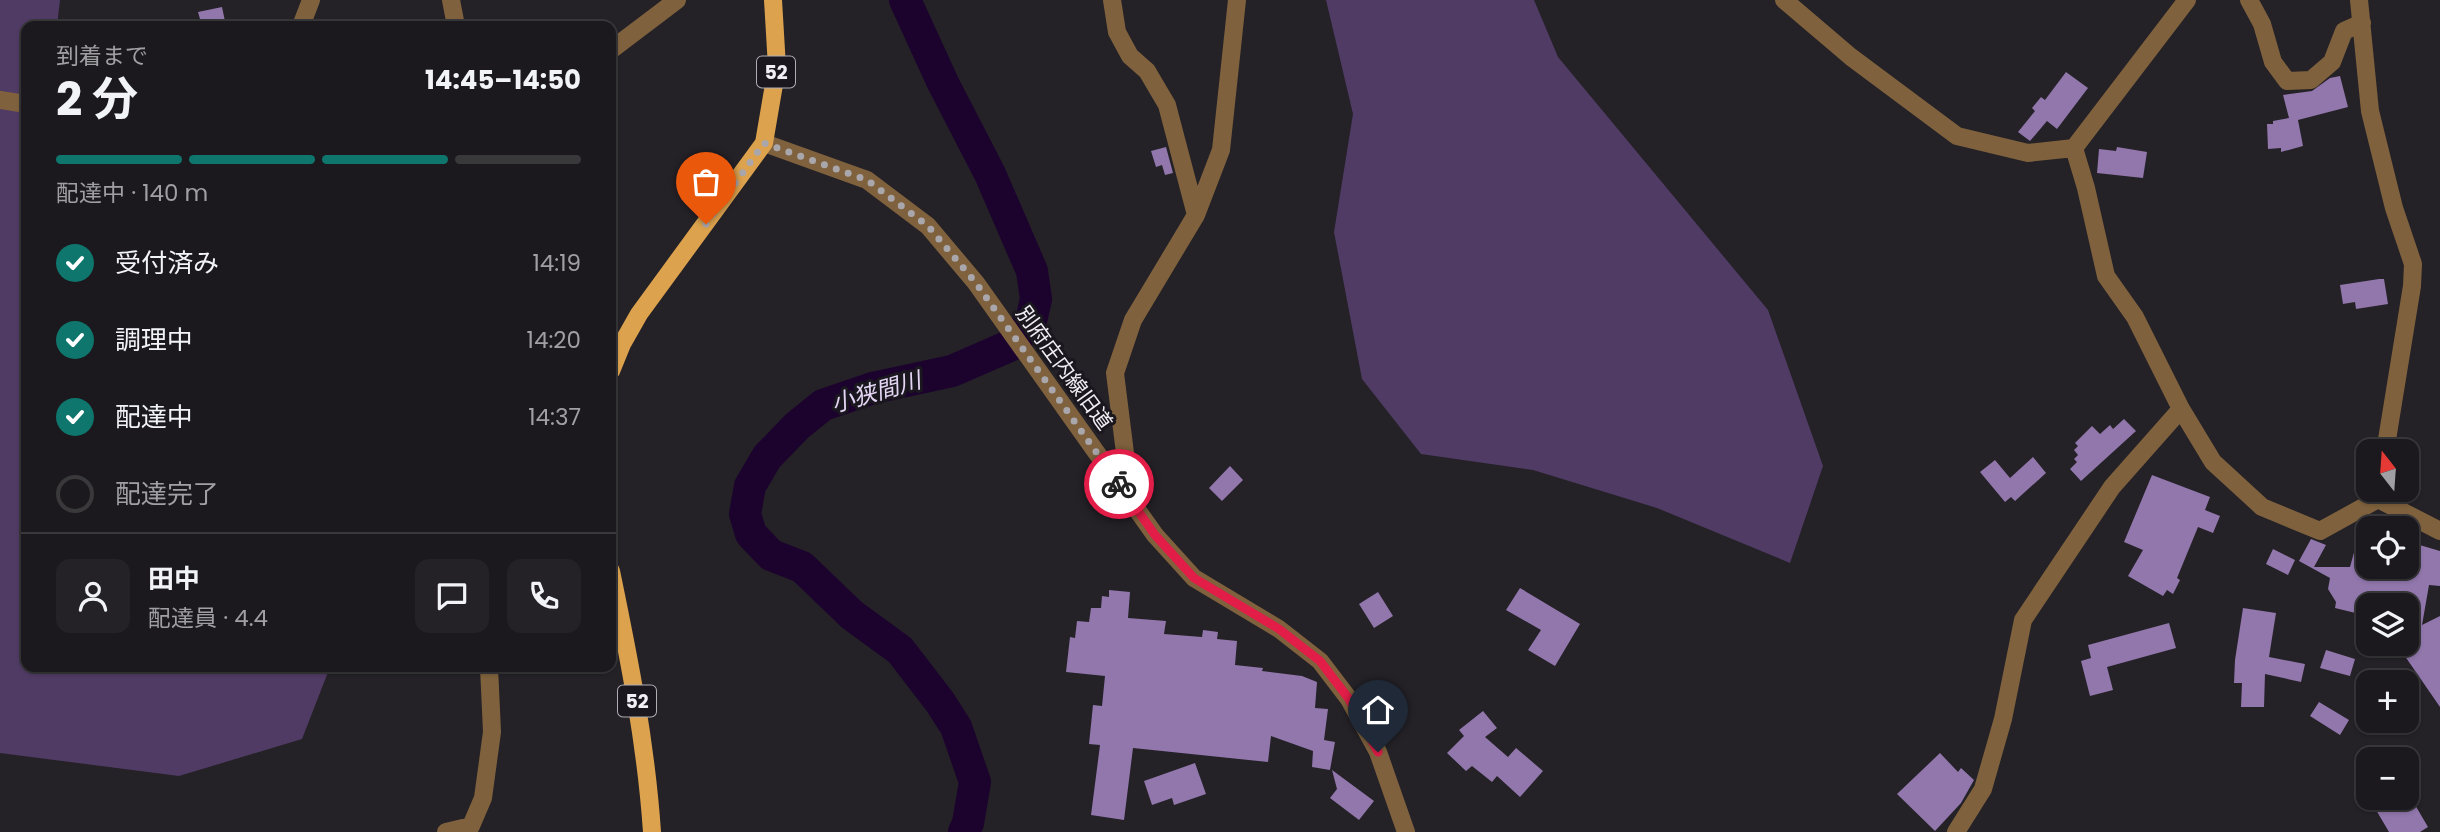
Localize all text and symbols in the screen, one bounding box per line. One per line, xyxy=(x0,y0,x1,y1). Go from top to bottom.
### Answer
text: 到着まで xyxy=(56,40,148,72)
road number: 52 xyxy=(757,57,795,88)
text: 14:45–14:50 xyxy=(425,62,581,98)
text: 2 分 xyxy=(56,67,138,131)
pin xyxy=(676,152,736,224)
icon: bag xyxy=(687,163,725,201)
text: 配達中 · 140 m xyxy=(56,177,208,209)
icon: check xyxy=(56,244,94,282)
text: 受付済み xyxy=(115,245,219,281)
text: 14:19 xyxy=(532,247,581,279)
street label: 別府庄内線旧道 xyxy=(1009,300,1119,436)
icon: check xyxy=(56,321,94,359)
text: 調理中 xyxy=(115,322,193,358)
text: 14:20 xyxy=(527,324,581,356)
water label: 小狭間川 xyxy=(827,363,928,420)
icon: check xyxy=(56,398,94,436)
text: 配達中 xyxy=(115,399,193,435)
text: 14:37 xyxy=(528,401,581,433)
north arrow xyxy=(2356,439,2418,502)
map controls xyxy=(2356,439,2419,810)
courier xyxy=(1084,449,1154,519)
icon: bike xyxy=(1100,465,1138,503)
text: 配達完了 xyxy=(115,476,219,512)
button: locate xyxy=(2356,516,2419,579)
button: person xyxy=(56,559,130,633)
button: chat xyxy=(415,559,489,633)
button: phone xyxy=(507,559,581,633)
text: 田中 xyxy=(148,561,200,597)
button: layers xyxy=(2356,593,2419,656)
text: 配達員 · 4.4 xyxy=(148,602,268,634)
button: + xyxy=(2356,670,2419,733)
pin xyxy=(1348,680,1408,752)
road number: 52 xyxy=(618,686,656,716)
icon: home xyxy=(1359,691,1397,729)
button: − xyxy=(2356,747,2419,810)

